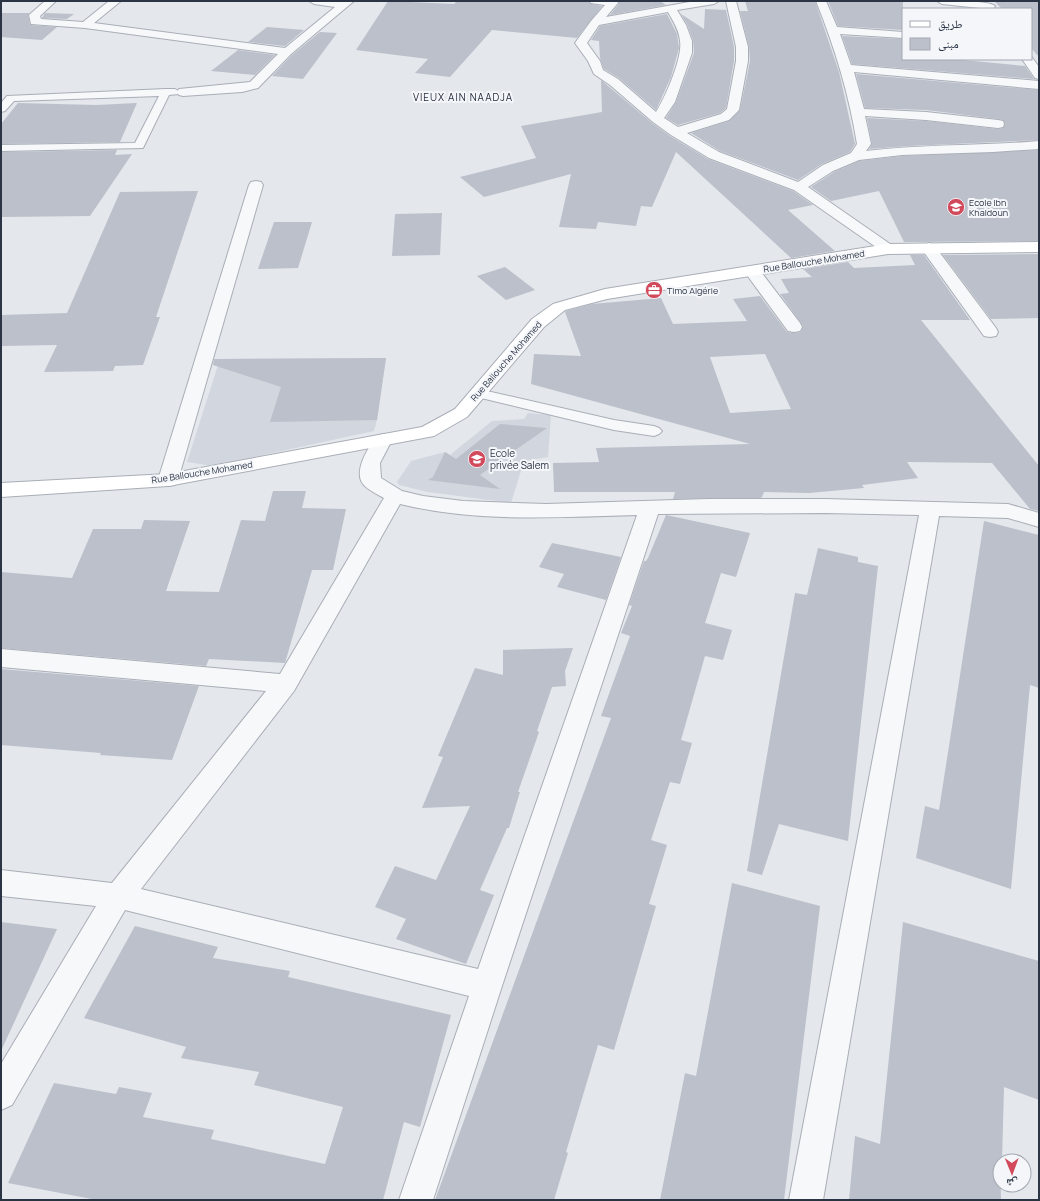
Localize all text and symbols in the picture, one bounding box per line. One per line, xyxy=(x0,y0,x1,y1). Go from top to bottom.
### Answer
legend xyxy=(902,8,1032,60)
text: طريق xyxy=(938,15,963,32)
text: مبنى xyxy=(938,35,959,52)
district label: VIEUX AIN NAADJA xyxy=(413,90,513,104)
place label: Ecole Ibn Khaldoun xyxy=(969,196,1008,219)
school or university icon: Ecole Ibn Khaldoun xyxy=(946,197,966,217)
street label: Rue Ballouche Mohamed xyxy=(762,247,866,275)
office icon: Timo Algérie xyxy=(644,280,664,300)
place label: Timo Algérie xyxy=(667,284,718,297)
street label: Rue Ballouche Mohamed xyxy=(468,318,544,404)
place label: Ecole privée Salem xyxy=(490,446,549,472)
school or university icon: Ecole privée Salem xyxy=(467,449,487,469)
street label: Rue Ballouche Mohamed xyxy=(150,458,254,486)
north arrow xyxy=(992,1153,1032,1193)
text: ش xyxy=(1006,1175,1018,1191)

